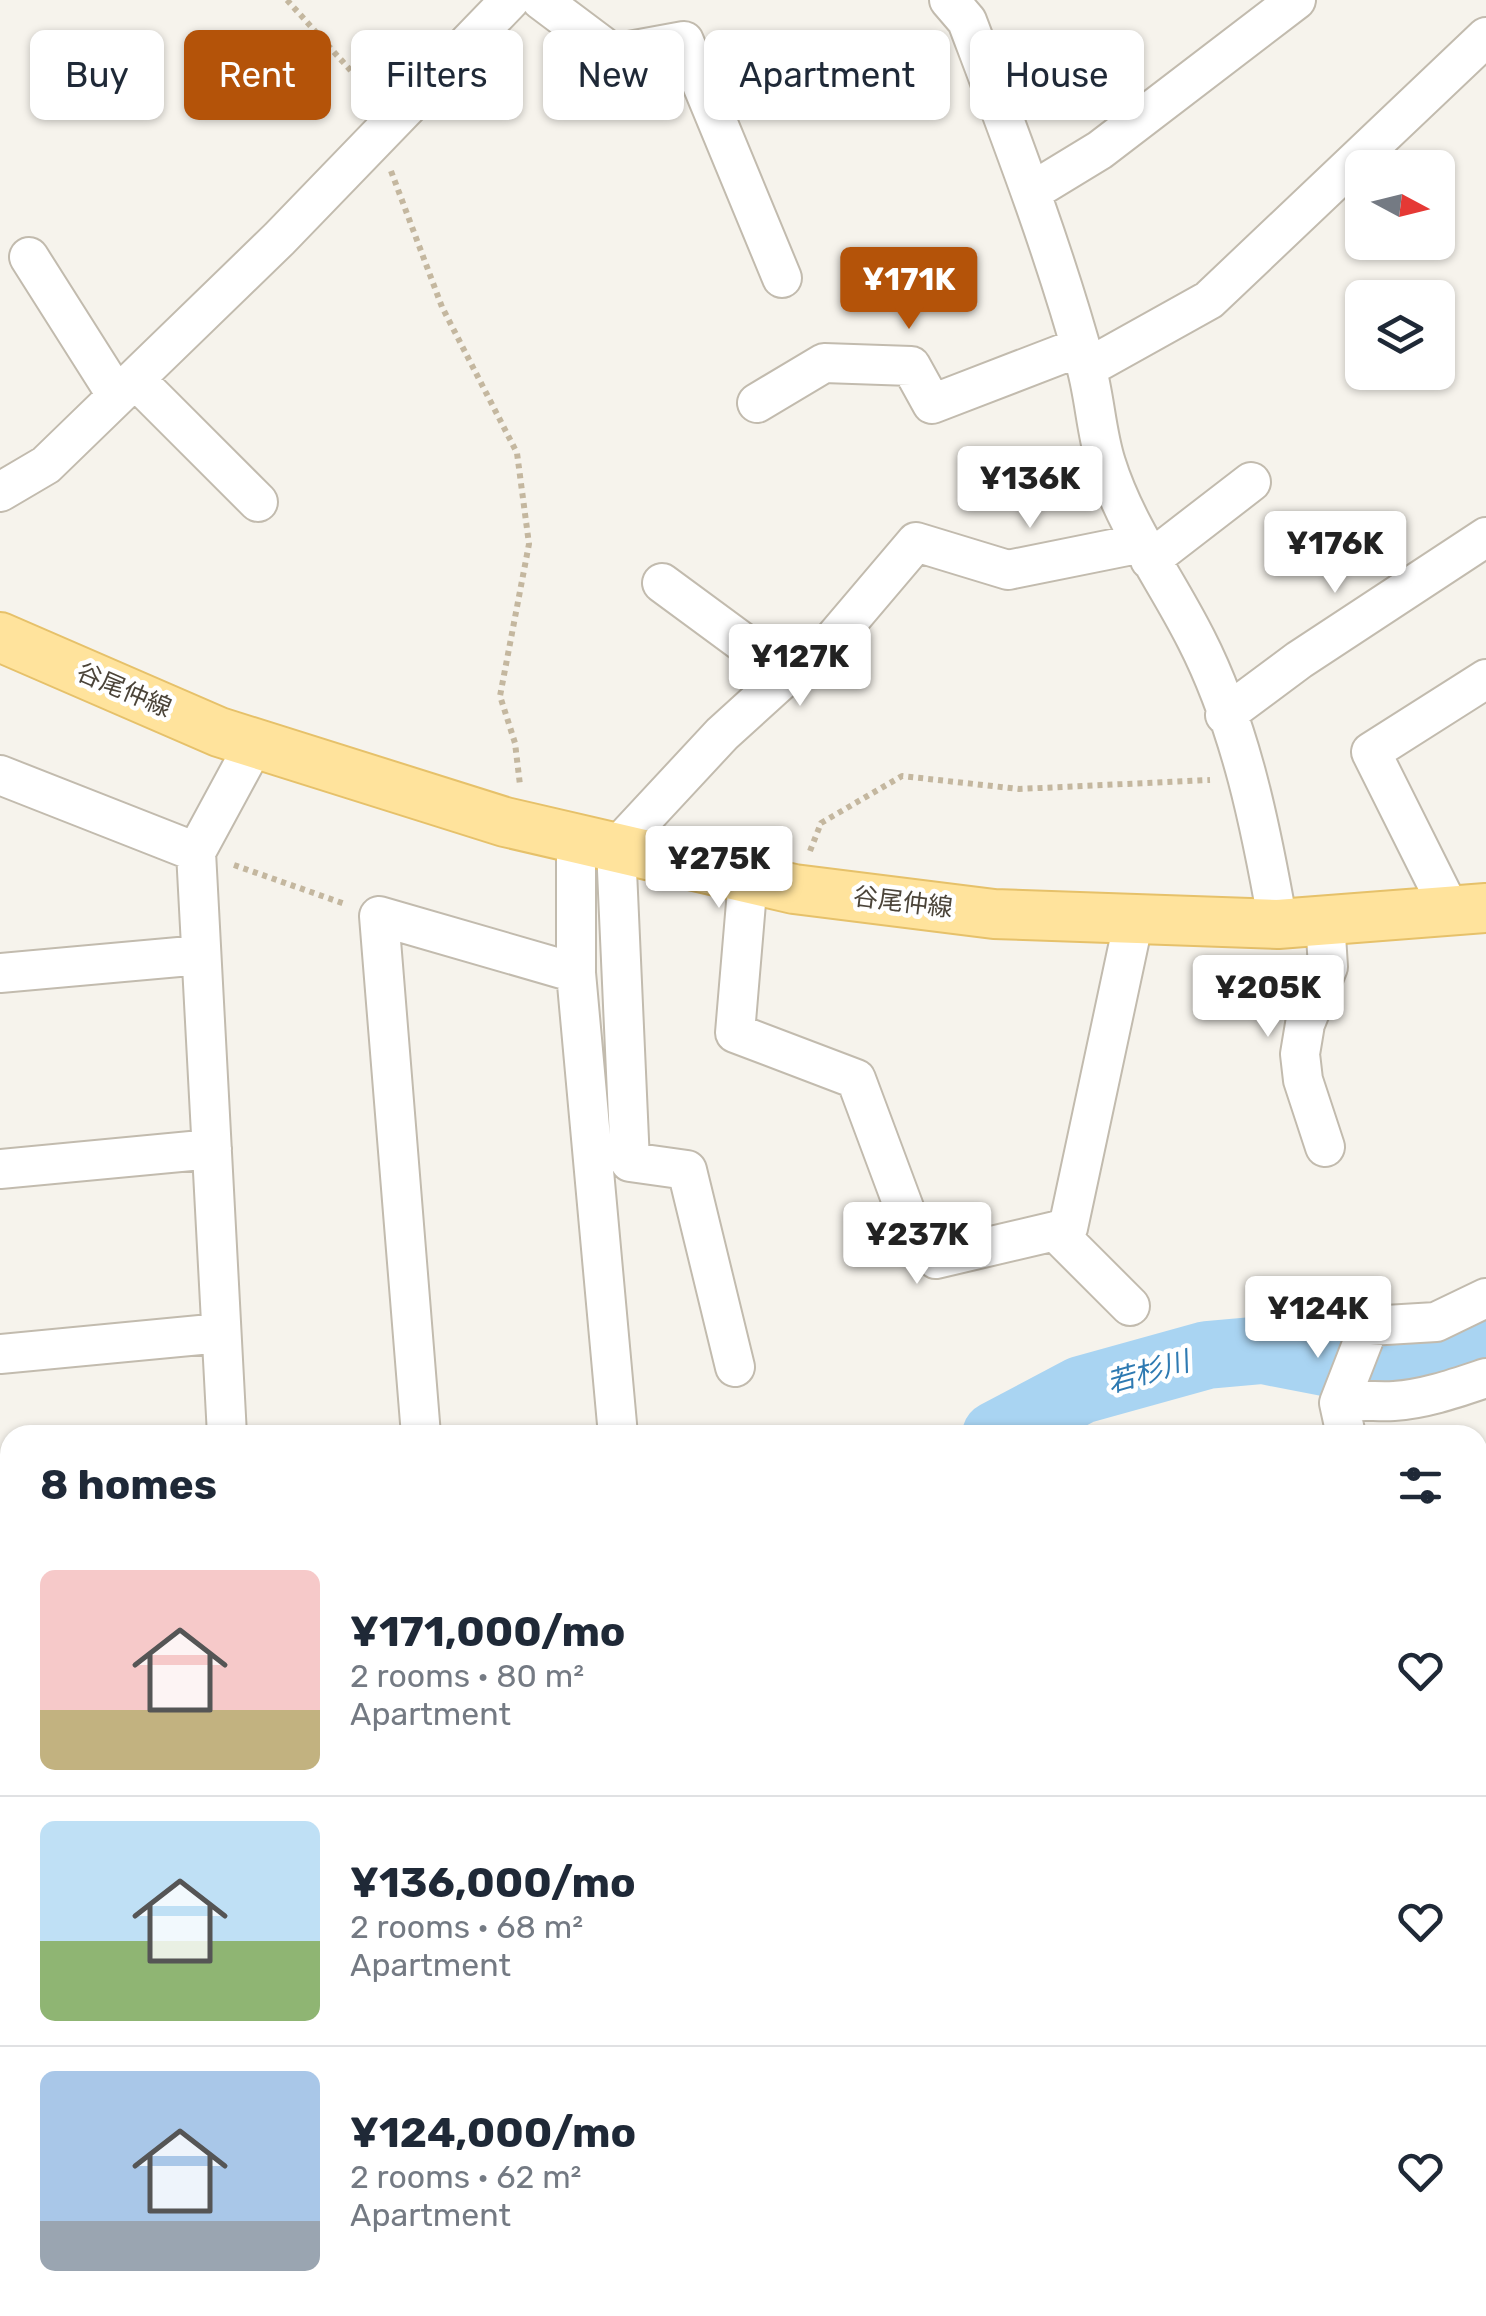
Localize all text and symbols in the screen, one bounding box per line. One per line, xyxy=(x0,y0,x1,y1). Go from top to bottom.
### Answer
chip: Buy xyxy=(30,30,164,120)
chip: Rent xyxy=(184,30,331,120)
chip: Filters xyxy=(351,30,523,120)
chip: New xyxy=(543,30,684,120)
chip: Apartment xyxy=(704,30,950,120)
chip: House xyxy=(970,30,1144,120)
north arrow xyxy=(1345,150,1455,260)
map controls xyxy=(1345,150,1455,390)
pin: ¥171K xyxy=(839,247,979,332)
text: ¥171K xyxy=(862,260,956,298)
button: layers xyxy=(1345,280,1455,390)
pin: ¥136K xyxy=(960,446,1100,531)
text: ¥136K xyxy=(979,459,1081,497)
pin: ¥176K xyxy=(1265,511,1405,596)
text: ¥176K xyxy=(1286,524,1384,562)
pin: ¥127K xyxy=(730,624,870,709)
text: ¥127K xyxy=(751,637,849,675)
street label: 谷尾仲線 xyxy=(72,657,176,723)
pin: ¥275K xyxy=(649,826,789,911)
text: ¥275K xyxy=(667,839,771,877)
street label: 谷尾仲線 xyxy=(852,882,954,922)
pin: ¥205K xyxy=(1198,955,1338,1040)
text: ¥205K xyxy=(1215,968,1321,1006)
pin: ¥237K xyxy=(847,1202,987,1287)
text: ¥237K xyxy=(865,1215,969,1253)
pin: ¥124K xyxy=(1248,1276,1388,1361)
text: ¥124K xyxy=(1267,1289,1369,1327)
water label: 若杉川 xyxy=(1103,1344,1196,1399)
icon: filters xyxy=(1393,1458,1448,1513)
text: 8 homes xyxy=(40,1460,217,1510)
text: ¥171,000/mo xyxy=(350,1607,626,1657)
icon: home xyxy=(120,1610,240,1730)
icon: heart xyxy=(1393,1643,1448,1698)
text: 2 rooms · 80 m² xyxy=(350,1657,584,1695)
text: Apartment xyxy=(350,1695,511,1733)
text: ¥136,000/mo xyxy=(350,1858,636,1908)
icon: home xyxy=(120,1861,240,1981)
icon: heart xyxy=(1393,1894,1448,1949)
text: 2 rooms · 68 m² xyxy=(350,1908,583,1946)
text: Apartment xyxy=(350,1946,511,1984)
text: ¥124,000/mo xyxy=(350,2108,636,2158)
icon: home xyxy=(120,2111,240,2231)
icon: heart xyxy=(1393,2144,1448,2199)
text: 2 rooms · 62 m² xyxy=(350,2158,582,2196)
text: Apartment xyxy=(350,2196,511,2234)

